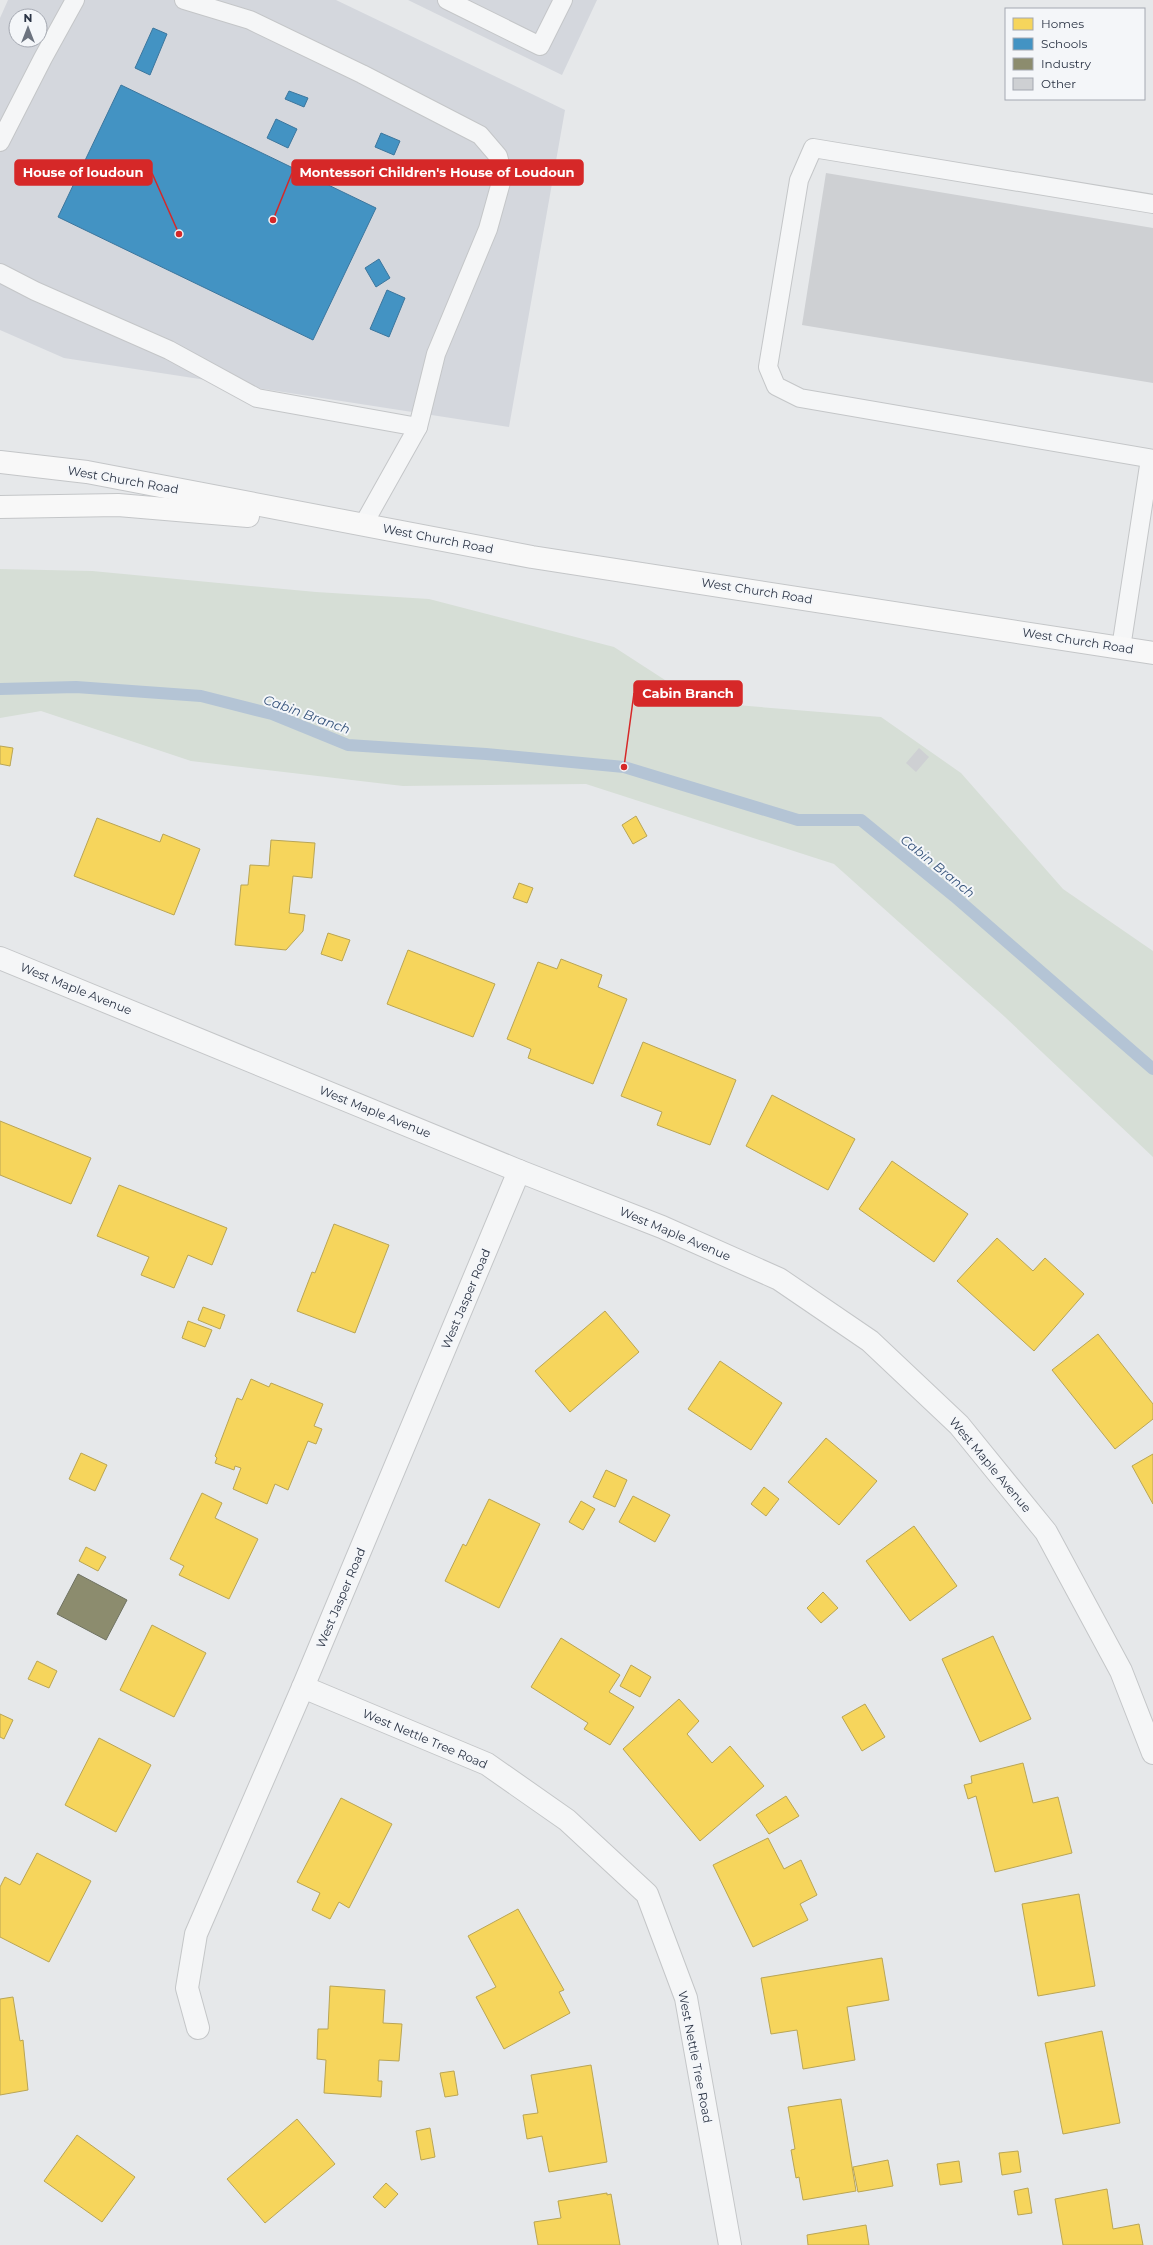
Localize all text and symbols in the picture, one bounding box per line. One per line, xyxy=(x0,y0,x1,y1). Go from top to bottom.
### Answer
north arrow xyxy=(8,8,48,48)
legend xyxy=(1005,8,1145,100)
text: N xyxy=(24,11,32,25)
text: Homes xyxy=(1041,16,1084,31)
text: Schools xyxy=(1041,36,1087,51)
text: Industry xyxy=(1041,56,1091,71)
text: Other xyxy=(1041,76,1076,91)
callout: House of loudoun xyxy=(15,160,152,185)
callout: Montessori Children's House of Loudoun xyxy=(292,160,583,185)
text: House of loudoun xyxy=(23,164,143,180)
text: Montessori Children's House of Loudoun xyxy=(299,164,575,180)
street label: West Church Road xyxy=(66,462,180,497)
street label: West Church Road xyxy=(381,520,495,557)
street label: West Church Road xyxy=(700,574,814,607)
street label: West Church Road xyxy=(1021,624,1135,657)
callout: Cabin Branch xyxy=(634,681,742,706)
text: Cabin Branch xyxy=(642,685,734,701)
water label: Cabin Branch xyxy=(262,691,352,737)
water label: Cabin Branch xyxy=(898,831,978,901)
street label: West Maple Avenue xyxy=(18,959,134,1018)
street label: West Maple Avenue xyxy=(317,1082,433,1141)
street label: West Maple Avenue xyxy=(617,1203,733,1264)
street label: West Jasper Road xyxy=(438,1246,493,1351)
street label: West Maple Avenue xyxy=(946,1414,1034,1515)
street label: West Jasper Road xyxy=(313,1545,368,1650)
street label: West Nettle Tree Road xyxy=(360,1705,490,1772)
street label: West Nettle Tree Road xyxy=(675,1990,716,2124)

